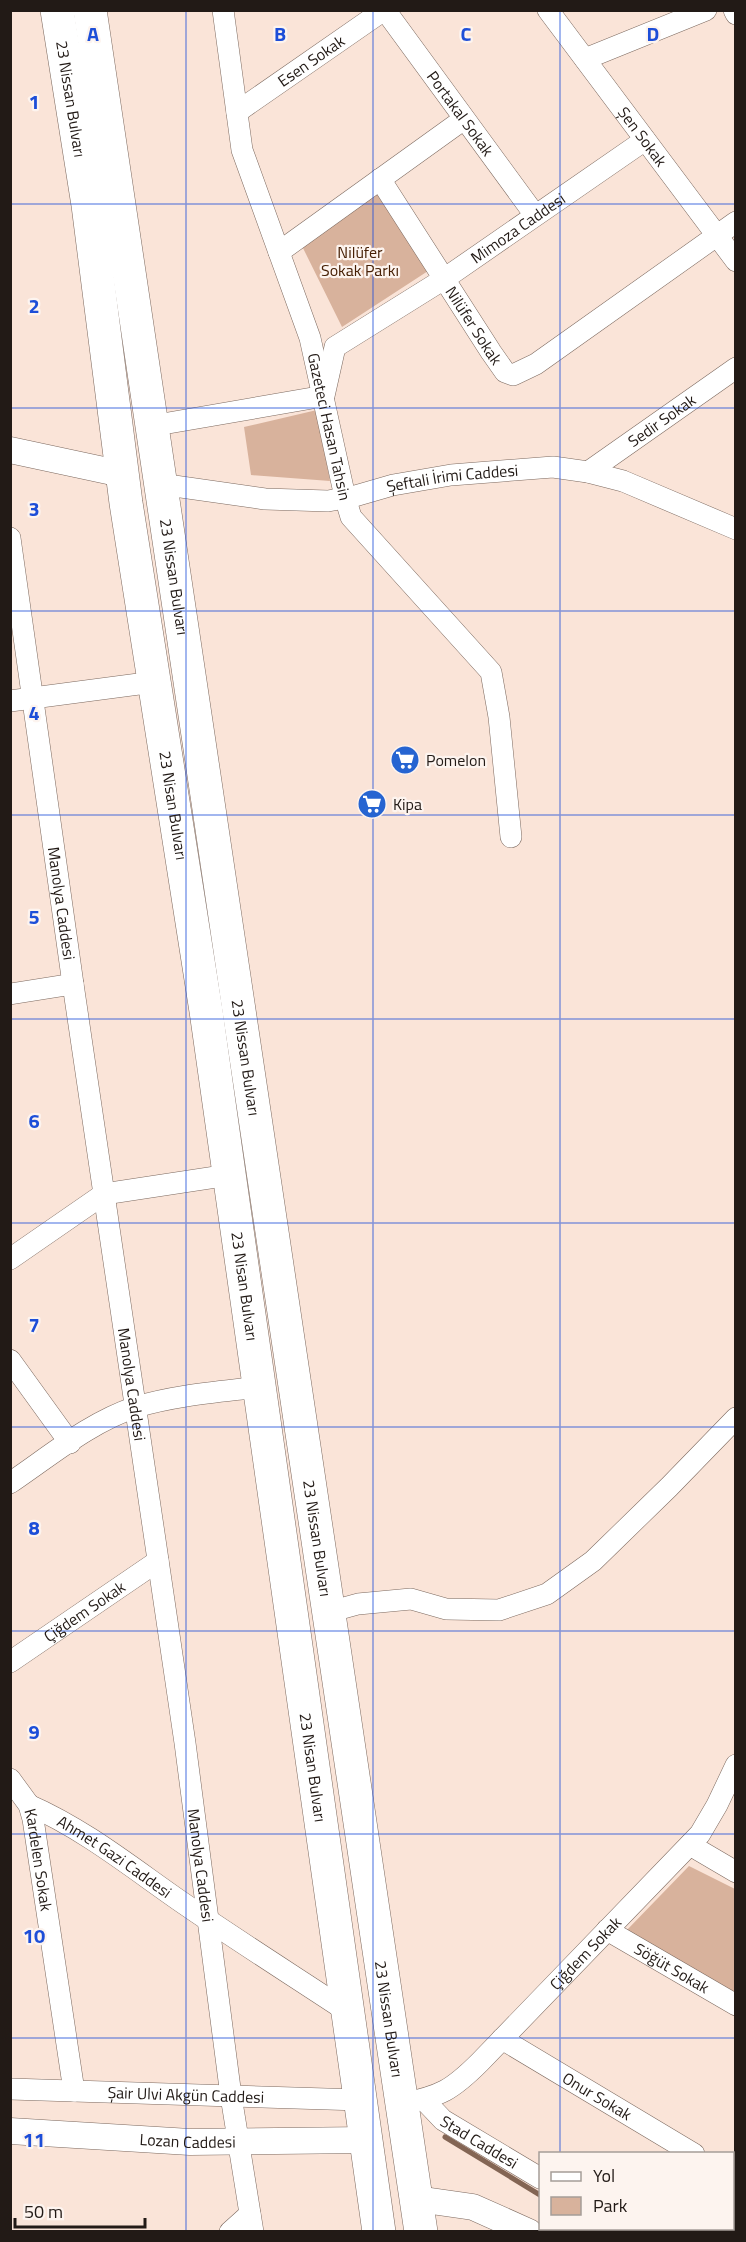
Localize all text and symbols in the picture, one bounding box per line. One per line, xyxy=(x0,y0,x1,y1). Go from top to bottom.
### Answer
text: A xyxy=(87,18,99,49)
text: B xyxy=(274,18,286,49)
text: C xyxy=(461,18,472,49)
text: D xyxy=(647,18,659,49)
street label: Esen Sokak xyxy=(272,29,350,92)
street label: 23 Nissan Bulvarı xyxy=(50,39,92,159)
street label: Portakal Sokak xyxy=(421,66,500,161)
text: 1 xyxy=(28,86,40,117)
street label: Şen Sokak xyxy=(612,102,673,172)
street label: Mimoza Caddesi xyxy=(466,187,570,269)
park label: Nilüfer Sokak Parkı xyxy=(321,240,399,282)
street label: Nilüfer Sokak xyxy=(440,281,509,370)
text: 2 xyxy=(28,290,40,321)
street label: Gazeteci Hasan Tahsin xyxy=(302,351,357,503)
street label: Sedir Sokak xyxy=(623,388,701,453)
street label: Şeftali İrimi Caddesi xyxy=(383,458,519,498)
text: 3 xyxy=(28,493,40,524)
street label: 23 Nissan Bulvarı xyxy=(154,517,195,637)
text: 4 xyxy=(28,697,40,728)
supermarket icon: Pomelon xyxy=(389,744,421,776)
place label: Pomelon xyxy=(426,748,486,772)
street label: 23 Nisan Bulvarı xyxy=(153,749,194,862)
supermarket icon: Kipa xyxy=(356,788,388,820)
place label: Kipa xyxy=(393,792,422,816)
street label: Manolya Caddesi xyxy=(42,845,81,962)
text: 5 xyxy=(28,901,40,932)
street label: 23 Nissan Bulvarı xyxy=(225,998,267,1117)
text: 6 xyxy=(28,1105,40,1136)
street label: 23 Nisan Bulvarı xyxy=(225,1230,265,1342)
text: 7 xyxy=(28,1309,40,1340)
street label: Manolya Caddesi xyxy=(112,1326,152,1442)
street label: 23 Nissan Bulvarı xyxy=(297,1478,338,1598)
text: 8 xyxy=(28,1512,40,1543)
street label: Çiğdem Sokak xyxy=(39,1575,130,1648)
street label: 23 Nisan Bulvarı xyxy=(294,1711,333,1824)
text: 9 xyxy=(28,1716,40,1747)
street label: Kardelen Sokak xyxy=(19,1806,59,1913)
street label: Manolya Caddesi xyxy=(182,1807,220,1923)
street label: Ahmet Gazi Caddesi xyxy=(53,1809,177,1904)
street label: Çiğdem Sokak xyxy=(544,1910,627,1995)
text: 10 xyxy=(23,1920,45,1951)
street label: Söğüt Sokak xyxy=(630,1936,714,1999)
street label: 23 Nissan Bulvarı xyxy=(369,1959,410,2079)
street label: Onur Sokak xyxy=(558,2066,637,2126)
street label: Şair Ulvi Akgün Caddesi xyxy=(107,2080,265,2109)
street label: Stad Caddesi xyxy=(436,2109,523,2174)
text: 11 xyxy=(23,2124,45,2155)
street label: Lozan Caddesi xyxy=(139,2127,236,2154)
legend xyxy=(539,2152,734,2230)
text: Yol xyxy=(593,2162,615,2189)
scale bar xyxy=(15,2191,146,2229)
text: Park xyxy=(593,2192,628,2219)
text: 50 m xyxy=(24,2198,63,2225)

